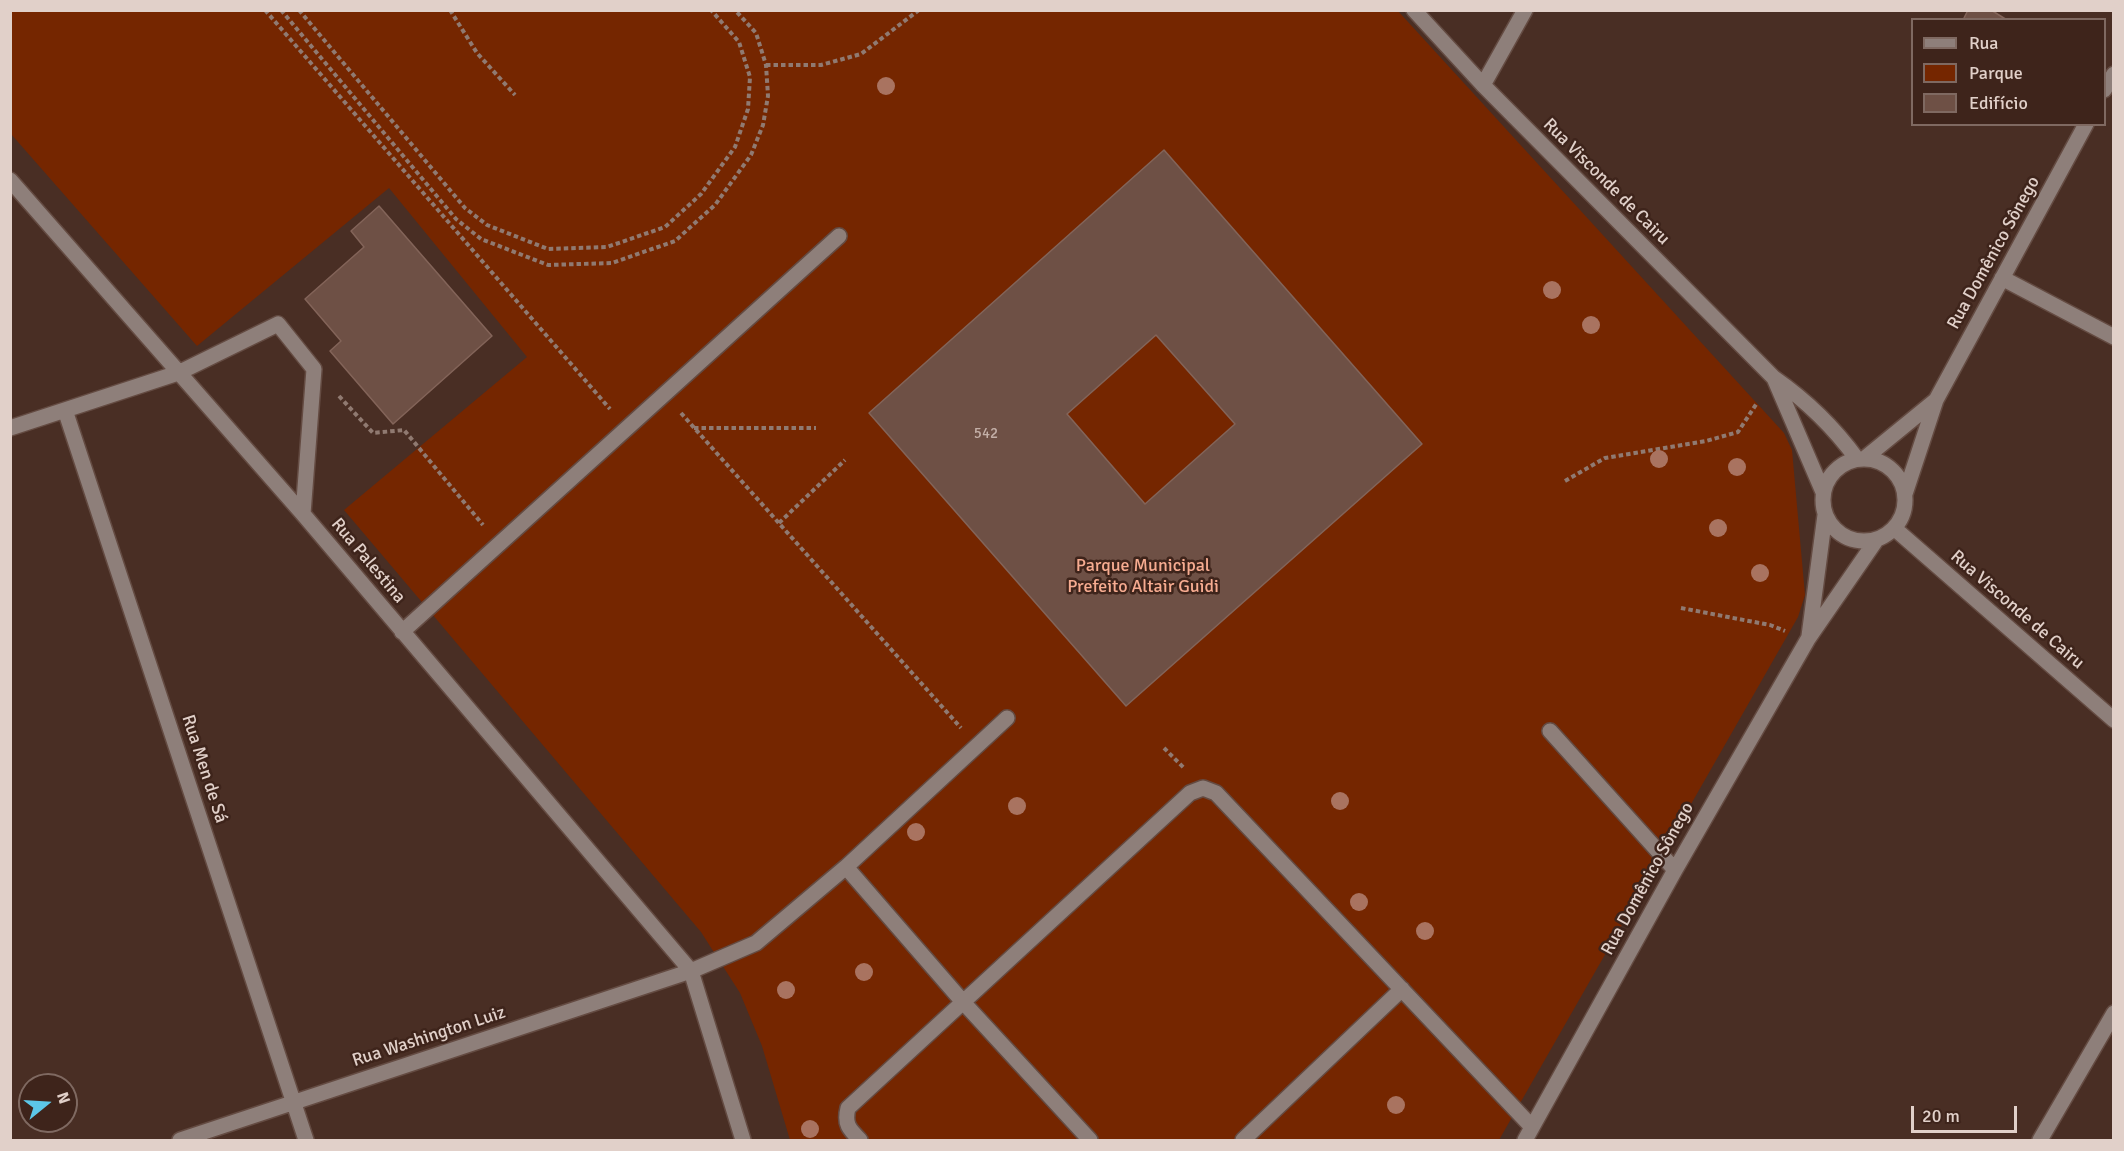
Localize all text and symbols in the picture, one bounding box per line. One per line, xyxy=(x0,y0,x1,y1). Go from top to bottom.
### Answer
legend xyxy=(1911,18,2106,126)
text: Rua xyxy=(1969,32,1998,54)
text: Parque xyxy=(1969,62,2023,84)
text: Edifício xyxy=(1969,92,2028,114)
street label: Rua Visconde de Cairu xyxy=(1538,114,1674,250)
street label: Rua Domênico Sônego xyxy=(1943,173,2045,333)
house number: 542 xyxy=(974,425,998,443)
street label: Rua Palestina xyxy=(326,514,410,608)
street label: Rua Visconde de Cairu xyxy=(1946,546,2088,674)
park label: Parque Municipal Prefeito Altair Guidi xyxy=(1067,555,1219,598)
street label: Rua Men de Sá xyxy=(176,712,232,826)
street label: Rua Domênico Sônego xyxy=(1597,799,1699,959)
street label: Rua Washington Luiz xyxy=(350,1002,508,1072)
north arrow xyxy=(18,1073,78,1133)
text: N xyxy=(52,1090,74,1106)
scale bar xyxy=(1914,1094,2020,1132)
text: 20 m xyxy=(1922,1105,1960,1127)

